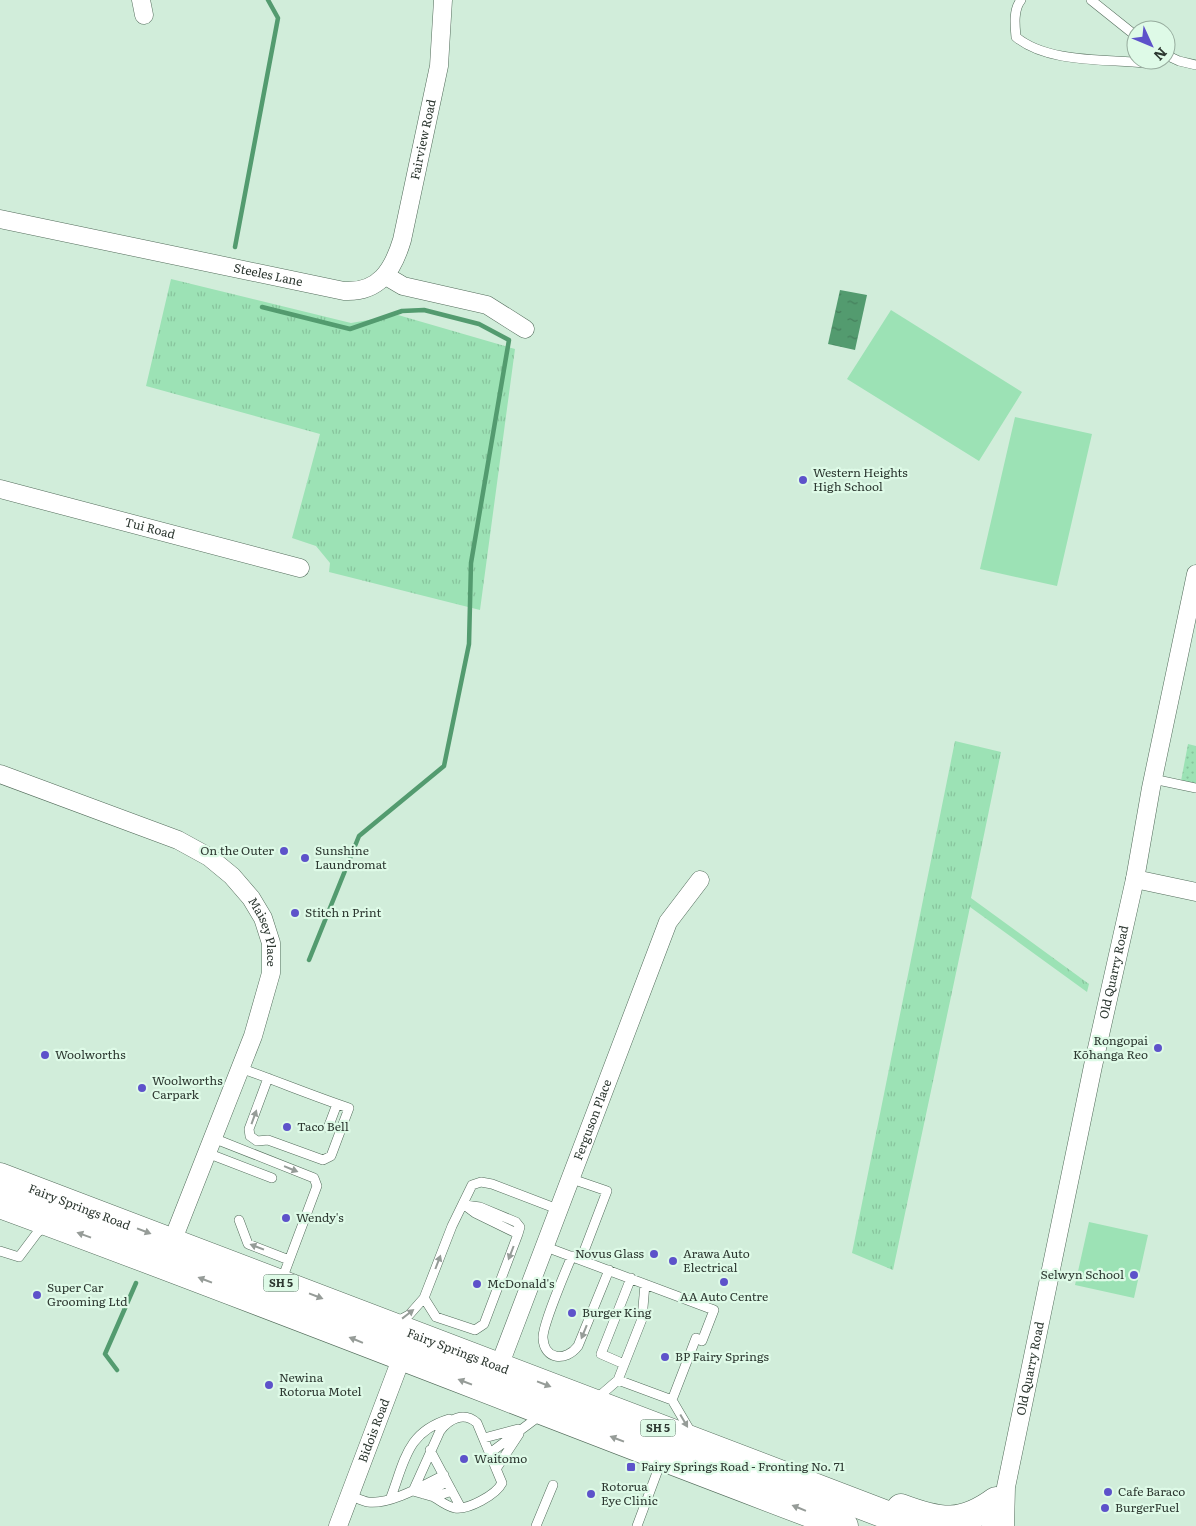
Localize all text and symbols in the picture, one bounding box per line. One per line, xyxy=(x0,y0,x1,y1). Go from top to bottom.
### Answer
north arrow xyxy=(1126,20,1176,70)
text: N xyxy=(1150,44,1172,66)
street label: Fairview Road xyxy=(405,97,440,181)
street label: Steeles Lane xyxy=(232,258,305,290)
place label: Western Heights High School xyxy=(813,463,908,495)
marker: Western Heights High School xyxy=(797,474,809,486)
street label: Tui Road xyxy=(123,512,178,543)
place label: On the Outer xyxy=(200,841,274,859)
place label: Sunshine Laundromat xyxy=(315,841,387,873)
marker: On the Outer xyxy=(278,845,290,857)
marker: Sunshine Laundromat xyxy=(299,852,311,864)
street label: Maisey Place xyxy=(244,893,281,967)
place label: Stitch n Print xyxy=(305,903,381,921)
marker: Stitch n Print xyxy=(289,907,301,919)
street label: Old Quarry Road xyxy=(1094,923,1132,1021)
place label: Rongopai Kōhanga Reo xyxy=(1073,1031,1148,1063)
marker: Rongopai Kōhanga Reo xyxy=(1152,1042,1164,1054)
place label: Woolworths xyxy=(55,1045,126,1063)
marker: Woolworths xyxy=(39,1049,51,1061)
place label: Woolworths Carpark xyxy=(152,1071,223,1103)
street label: Ferguson Place xyxy=(568,1076,615,1163)
marker: Woolworths Carpark xyxy=(136,1082,148,1094)
one-way arrow xyxy=(250,1109,258,1124)
place label: Taco Bell xyxy=(297,1117,349,1135)
marker: Taco Bell xyxy=(281,1121,293,1133)
one-way arrow xyxy=(284,1165,299,1173)
street label: Fairy Springs Road xyxy=(26,1179,134,1234)
place label: Wendy's xyxy=(296,1208,344,1226)
marker: Wendy's xyxy=(280,1212,292,1224)
one-way arrow xyxy=(137,1228,151,1236)
one-way arrow xyxy=(77,1231,92,1238)
one-way arrow xyxy=(249,1243,264,1251)
place label: Novus Glass xyxy=(575,1244,645,1262)
place label: Arawa Auto Electrical xyxy=(683,1244,750,1276)
one-way arrow xyxy=(507,1246,515,1261)
marker: Novus Glass xyxy=(648,1248,660,1260)
one-way arrow xyxy=(434,1254,442,1269)
marker: Arawa Auto Electrical xyxy=(667,1255,679,1267)
place label: Selwyn School xyxy=(1041,1265,1124,1283)
marker: Selwyn School xyxy=(1128,1269,1140,1281)
place label: McDonald's xyxy=(487,1274,555,1292)
road number: SH 5 xyxy=(264,1275,298,1292)
one-way arrow xyxy=(197,1276,212,1283)
marker: AA Auto Centre xyxy=(718,1276,730,1288)
place label: Super Car Grooming Ltd xyxy=(47,1278,128,1310)
marker: McDonald's xyxy=(471,1278,483,1290)
place label: AA Auto Centre xyxy=(680,1287,768,1305)
marker: Super Car Grooming Ltd xyxy=(31,1289,43,1301)
one-way arrow xyxy=(308,1293,323,1301)
place label: Burger King xyxy=(582,1303,652,1321)
marker: Burger King xyxy=(566,1307,578,1319)
one-way arrow xyxy=(402,1309,415,1319)
street label: Old Quarry Road xyxy=(1011,1319,1048,1417)
street label: Fairy Springs Road xyxy=(405,1323,513,1378)
one-way arrow xyxy=(580,1324,587,1339)
one-way arrow xyxy=(349,1335,363,1343)
place label: BP Fairy Springs xyxy=(675,1347,769,1365)
marker: BP Fairy Springs xyxy=(659,1351,671,1363)
place label: Newina Rotorua Motel xyxy=(279,1368,362,1400)
one-way arrow xyxy=(457,1378,472,1386)
marker: Newina Rotorua Motel xyxy=(263,1379,275,1391)
one-way arrow xyxy=(537,1381,551,1389)
street label: Bidois Road xyxy=(353,1395,394,1465)
one-way arrow xyxy=(680,1415,689,1428)
road number: SH 5 xyxy=(640,1420,676,1436)
one-way arrow xyxy=(609,1435,624,1443)
place label: Waitomo xyxy=(474,1449,527,1467)
marker: Waitomo xyxy=(458,1453,470,1465)
place label: Fairy Springs Road - Fronting No. 71 xyxy=(641,1457,845,1475)
marker: Fairy Springs Road - Fronting No. 71 xyxy=(625,1461,637,1473)
place label: Rotorua Eye Clinic xyxy=(601,1477,658,1509)
place label: Cafe Baraco xyxy=(1118,1482,1185,1500)
marker: Cafe Baraco xyxy=(1102,1486,1114,1498)
marker: Rotorua Eye Clinic xyxy=(585,1488,597,1500)
place label: BurgerFuel xyxy=(1115,1498,1179,1516)
marker: BurgerFuel xyxy=(1099,1502,1111,1514)
one-way arrow xyxy=(791,1504,806,1512)

